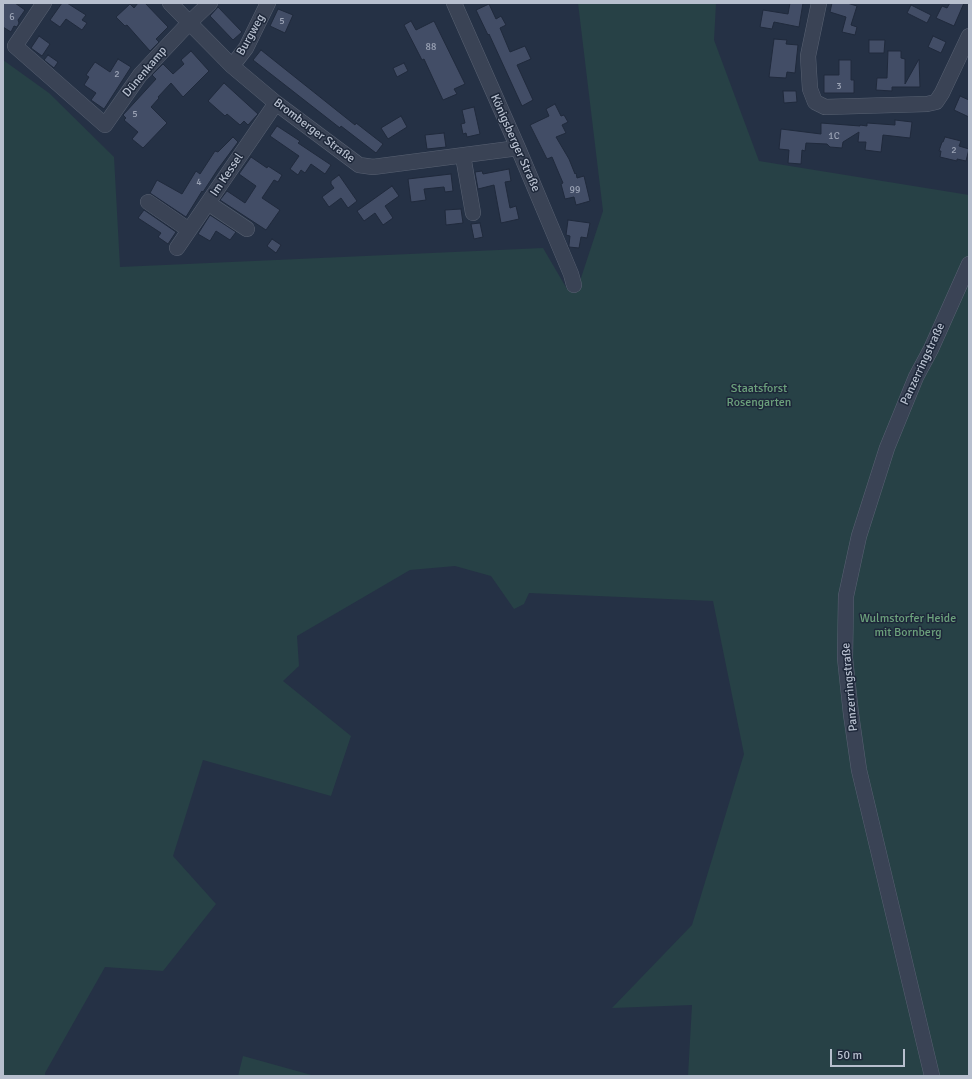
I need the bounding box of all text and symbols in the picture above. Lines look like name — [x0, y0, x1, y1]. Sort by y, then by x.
house number: 6 — [9, 11, 15, 23]
street label: Burgweg — [234, 12, 268, 58]
house number: 5 — [279, 15, 285, 27]
house number: 88 — [426, 41, 436, 53]
street label: Dünenkamp — [120, 44, 170, 100]
house number: 2 — [114, 68, 120, 80]
house number: 3 — [836, 80, 842, 92]
street label: Königsberger Straße — [487, 92, 543, 194]
street label: Bromberger Straße — [271, 96, 357, 166]
house number: 5 — [132, 108, 138, 120]
house number: 1C — [828, 130, 840, 142]
house number: 2 — [951, 144, 957, 156]
street label: Im Kessel — [207, 151, 247, 199]
house number: 4 — [196, 176, 202, 188]
house number: 99 — [570, 184, 580, 196]
street label: Panzerringstraße — [898, 321, 948, 407]
park label: Staatsforst Rosengarten — [727, 382, 791, 410]
park label: Wulmstorfer Heide mit Bornberg — [860, 612, 956, 640]
street label: Panzerringstraße — [839, 642, 861, 732]
scale bar — [832, 1041, 907, 1067]
text: 50 m — [837, 1048, 862, 1063]

